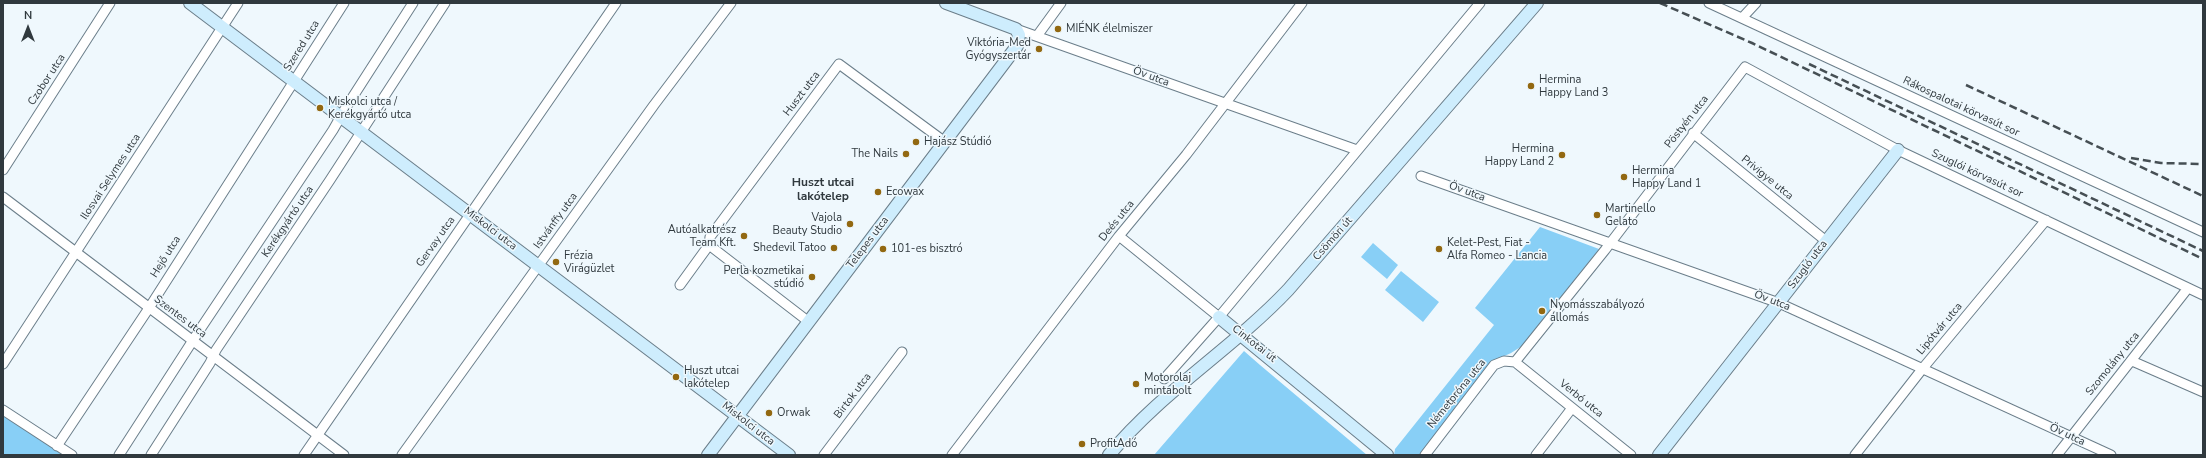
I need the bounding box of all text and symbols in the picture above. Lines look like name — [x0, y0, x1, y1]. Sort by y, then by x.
north arrow — [8, 8, 48, 48]
text: N — [24, 8, 32, 23]
street label: Szered utca — [281, 18, 323, 74]
place label: MIÉNK élelmiszer — [1066, 22, 1153, 36]
marker: MIÉNK élelmiszer — [1053, 24, 1063, 34]
place label: Viktória-Med Gyógyszertár — [965, 36, 1031, 62]
marker: Viktória-Med Gyógyszertár — [1034, 44, 1044, 54]
street label: Czobor utca — [26, 52, 68, 108]
street label: Öv utca — [1131, 64, 1171, 90]
street label: Huszt utca — [781, 69, 823, 119]
place label: Hermina Happy Land 3 — [1539, 73, 1608, 99]
street label: Rákospalotai körvasút sor — [1901, 74, 2021, 140]
marker: Hermina Happy Land 3 — [1526, 81, 1536, 91]
street label: Pöstyén utca — [1662, 93, 1712, 151]
place label: Miskolci utca / Kerékgyártó utca — [328, 95, 411, 121]
marker: Miskolci utca / Kerékgyártó utca — [315, 103, 325, 113]
street label: Ilosvai Selymes utca — [78, 132, 144, 222]
place label: Hajász Stúdió — [924, 135, 992, 149]
marker: Hajász Stúdió — [911, 137, 921, 147]
place label: Hermina Happy Land 2 — [1485, 142, 1554, 168]
place label: The Nails — [851, 147, 898, 161]
street label: Szuglói körvasút sor — [1929, 147, 2025, 201]
marker: The Nails — [901, 149, 911, 159]
marker: Hermina Happy Land 2 — [1557, 150, 1567, 160]
street label: Privigye utca — [1738, 153, 1796, 203]
place label: Hermina Happy Land 1 — [1632, 164, 1701, 190]
marker: Hermina Happy Land 1 — [1619, 172, 1629, 182]
district label: Huszt utcai lakótelep — [792, 176, 854, 204]
street label: Öv utca — [1447, 179, 1487, 205]
street label: Kerékgyártó utca — [259, 184, 317, 260]
place label: Ecowax — [886, 185, 924, 199]
marker: Ecowax — [873, 187, 883, 197]
street label: Istvánffy utca — [531, 190, 581, 252]
street label: Deés utca — [1097, 198, 1137, 244]
place label: Martinello Gelato — [1605, 202, 1656, 228]
street label: Miskolci utca — [461, 205, 519, 253]
marker: Martinello Gelato — [1592, 210, 1602, 220]
place label: Vajola Beauty Studio — [772, 211, 842, 237]
street label: Gervay utca — [414, 214, 458, 270]
street label: Telepes utca — [844, 214, 892, 272]
street label: Csömöri út — [1310, 214, 1356, 264]
marker: Vajola Beauty Studio — [845, 219, 855, 229]
place label: Autóalkatrész Team Kft. — [668, 223, 736, 249]
marker: Autóalkatrész Team Kft. — [739, 231, 749, 241]
street label: Hejő utca — [148, 234, 184, 280]
place label: Kelet-Pest, Fiat - Alfa Romeo - Lancia — [1447, 236, 1547, 262]
street label: Szugló utca — [1785, 238, 1831, 292]
place label: Shedevil Tatoo — [753, 241, 826, 255]
place label: 101-es bisztró — [891, 242, 963, 256]
marker: Shedevil Tatoo — [829, 243, 839, 253]
marker: 101-es bisztró — [878, 244, 888, 254]
marker: Kelet-Pest, Fiat - Alfa Romeo - Lancia — [1434, 244, 1444, 254]
place label: Frézia Virágüzlet — [564, 249, 614, 275]
marker: Frézia Virágüzlet — [551, 257, 561, 267]
place label: Perla kozmetikai stúdió — [724, 264, 804, 290]
marker: Perla kozmetikai stúdió — [807, 272, 817, 282]
street label: Öv utca — [1752, 288, 1792, 314]
street label: Szentes utca — [151, 293, 209, 341]
place label: Nyomásszabályozó állomás — [1550, 298, 1645, 324]
street label: Lipótvár utca — [1914, 300, 1966, 358]
marker: Nyomásszabályozó állomás — [1537, 306, 1547, 316]
street label: Cinkotai út — [1229, 323, 1279, 365]
street label: Szomolány utca — [2083, 330, 2143, 398]
street label: Németpróna utca — [1425, 357, 1489, 431]
place label: Huszt utcai lakótelep — [684, 364, 739, 390]
street label: Birtok utca — [832, 371, 874, 421]
place label: Motorolaj mintabolt — [1144, 371, 1191, 397]
marker: Huszt utcai lakótelep — [671, 372, 681, 382]
street label: Verbó utca — [1556, 377, 1606, 421]
marker: Motorolaj mintabolt — [1131, 379, 1141, 389]
street label: Miskolci utca — [719, 399, 777, 449]
place label: Orwak — [777, 406, 810, 420]
marker: Orwak — [764, 408, 774, 418]
street label: Öv utca — [2047, 421, 2087, 449]
place label: ProfitAdó — [1090, 437, 1137, 451]
marker: ProfitAdó — [1077, 439, 1087, 449]

